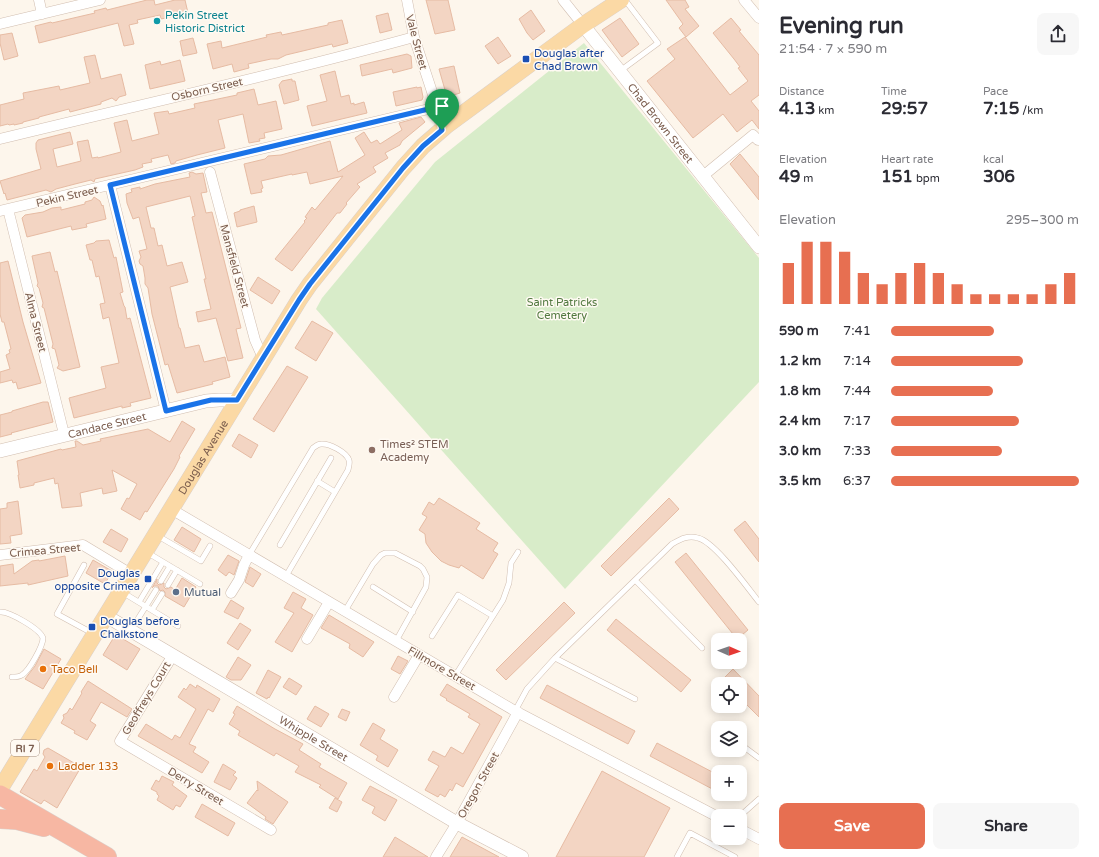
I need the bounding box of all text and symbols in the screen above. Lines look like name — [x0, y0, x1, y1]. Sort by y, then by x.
place label: Pekin Street Historic District — [165, 9, 245, 35]
street label: Vale Street — [403, 13, 430, 71]
text: Evening run — [779, 13, 904, 39]
button: share — [1037, 13, 1079, 55]
marker: Pekin Street Historic District — [152, 16, 162, 26]
text: 21:54 · 7 × 590 m — [779, 41, 887, 57]
place label: Douglas after Chad Brown — [534, 47, 605, 73]
marker: Douglas after Chad Brown — [521, 54, 531, 64]
street label: Osborn Street — [170, 75, 244, 104]
street label: Chad Brown Street — [625, 81, 696, 166]
text: Distance — [779, 85, 824, 98]
text: Time — [881, 85, 907, 98]
text: Pace — [983, 85, 1008, 98]
pin — [425, 89, 459, 130]
icon: arrive — [431, 95, 453, 117]
text: 4.13 — [779, 98, 815, 119]
text: 29:57 — [881, 98, 928, 119]
text: 7:15 — [983, 98, 1019, 119]
text: km — [815, 104, 834, 117]
text: /km — [1019, 104, 1043, 117]
text: Elevation — [779, 153, 827, 166]
text: Heart rate — [881, 153, 933, 166]
text: kcal — [983, 153, 1004, 166]
text: 49 — [779, 166, 800, 187]
text: 151 — [881, 166, 913, 187]
text: 306 — [983, 166, 1015, 187]
text: m — [800, 172, 813, 185]
text: bpm — [913, 172, 940, 185]
street label: Pekin Street — [35, 183, 99, 210]
text: Elevation — [779, 212, 836, 228]
text: 295–300 m — [1006, 212, 1079, 228]
street label: Mansfield Street — [217, 223, 252, 309]
street label: Alma Street — [22, 291, 49, 354]
park label: Saint Patricks Cemetery — [527, 296, 597, 322]
text: 590 m — [779, 323, 819, 339]
text: 7:41 — [843, 323, 871, 339]
text: 1.2 km — [779, 353, 821, 369]
text: 7:14 — [843, 353, 871, 369]
text: 1.8 km — [779, 383, 821, 399]
text: 7:44 — [843, 383, 871, 399]
street label: Candace Street — [67, 410, 147, 441]
text: 2.4 km — [779, 413, 821, 429]
text: 7:17 — [843, 413, 871, 429]
street label: Douglas Avenue — [176, 418, 231, 497]
place label: Times² STEM Academy — [380, 438, 449, 464]
text: 3.0 km — [779, 443, 821, 459]
text: 7:33 — [843, 443, 871, 459]
marker: Times² STEM Academy — [367, 445, 377, 455]
text: 3.5 km — [779, 473, 821, 489]
text: 6:37 — [843, 473, 871, 489]
street label: Crimea Street — [9, 541, 81, 560]
place label: Douglas opposite Crimea — [54, 567, 140, 593]
marker: Douglas opposite Crimea — [143, 574, 153, 584]
place label: Mutual — [184, 586, 221, 599]
marker: Mutual — [171, 587, 181, 597]
place label: Douglas before Chalkstone — [100, 615, 179, 641]
marker: Douglas before Chalkstone — [87, 622, 97, 632]
north arrow — [711, 633, 747, 669]
map controls — [711, 633, 747, 845]
street label: Fillmore Street — [406, 644, 478, 693]
street label: Geoffreys Court — [119, 659, 173, 737]
place label: Taco Bell — [51, 663, 98, 676]
marker: Taco Bell — [38, 664, 48, 674]
button: locate — [711, 677, 747, 713]
street label: Whipple Street — [277, 713, 350, 764]
button: layers — [711, 721, 747, 757]
road number: RI 7 — [11, 740, 39, 756]
street label: Oregon Street — [455, 750, 502, 821]
place label: Ladder 133 — [58, 760, 119, 773]
marker: Ladder 133 — [45, 761, 55, 771]
street label: Derry Street — [165, 765, 226, 808]
button: + — [711, 765, 747, 801]
button: Save — [779, 803, 925, 849]
button: Share — [933, 803, 1079, 849]
button: − — [711, 809, 747, 845]

